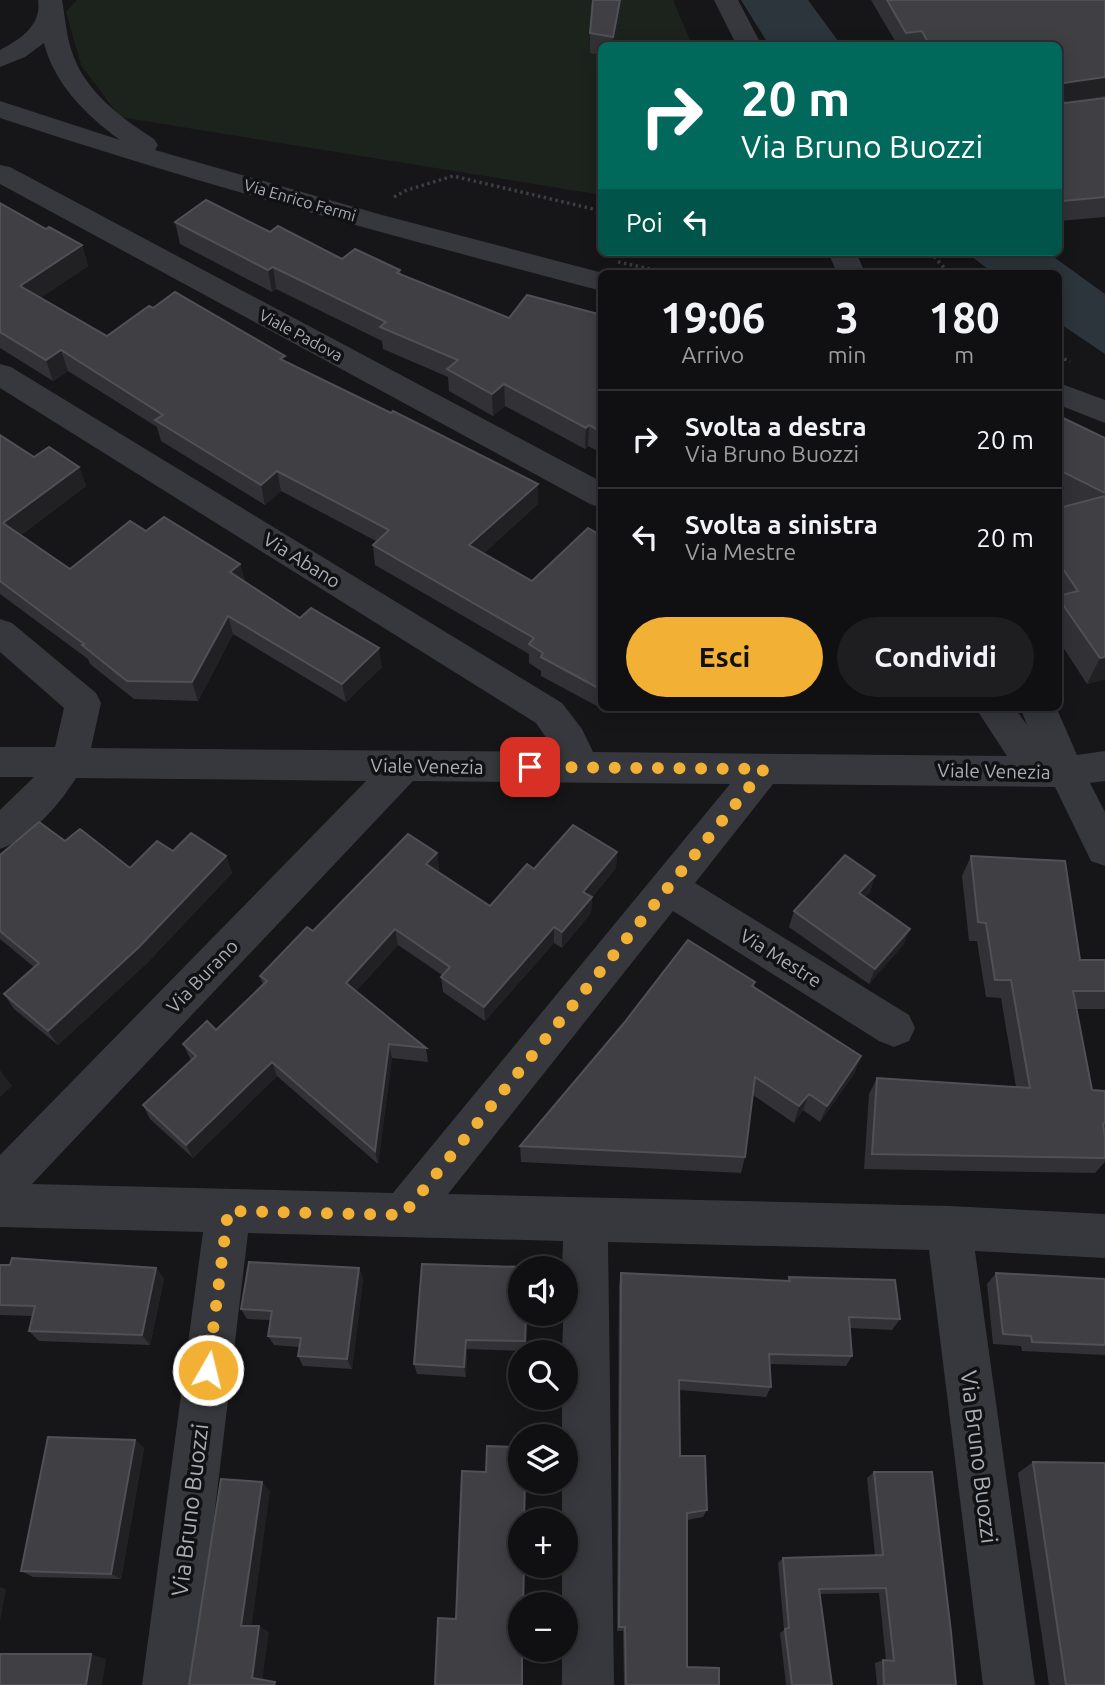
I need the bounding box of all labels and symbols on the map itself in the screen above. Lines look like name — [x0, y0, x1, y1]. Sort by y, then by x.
street label: Via Enrico Fermi — [242, 175, 358, 225]
street label: Viale Padova — [256, 305, 346, 365]
street label: Via Abano — [259, 528, 345, 592]
pin — [500, 737, 560, 797]
street label: Viale Venezia — [370, 754, 484, 778]
street label: Viale Venezia — [937, 759, 1051, 783]
street label: Via Mestre — [736, 924, 826, 992]
street label: Via Burano — [162, 935, 242, 1017]
position arrow — [171, 1333, 245, 1407]
street label: Via Bruno Buozzi — [956, 1369, 1003, 1545]
street label: Via Bruno Buozzi — [166, 1422, 213, 1598]

